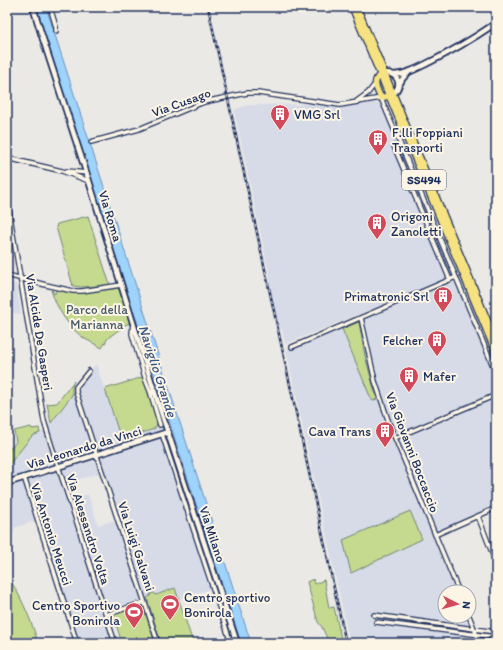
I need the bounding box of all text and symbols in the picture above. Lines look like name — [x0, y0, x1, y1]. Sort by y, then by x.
street label: Via Cusago — [150, 85, 213, 120]
building icon: VMG Srl — [269, 103, 291, 131]
place label: VMG Srl — [294, 107, 341, 122]
place label: F.lli Foppiani Trasporti — [392, 125, 463, 155]
building icon: F.lli Foppiani Trasporti — [367, 128, 389, 156]
road number: SS494 — [402, 170, 446, 190]
street label: Via Roma — [96, 189, 125, 244]
place label: Origoni Zanoletti — [391, 209, 442, 239]
building icon: Origoni Zanoletti — [366, 212, 388, 240]
street label: Via Alcide De Gasperi — [23, 273, 56, 392]
building icon: Primatronic Srl — [432, 285, 454, 313]
place label: Primatronic Srl — [344, 289, 429, 304]
park label: Parco della Marianna — [66, 302, 128, 332]
water label: Naviglio Grande — [135, 323, 181, 420]
building icon: Felcher — [426, 329, 448, 357]
place label: Felcher — [383, 333, 424, 348]
building icon: Mafer — [398, 365, 420, 393]
place label: Mafer — [423, 369, 456, 384]
street label: Via Giovanni Boccaccio — [383, 390, 443, 515]
building icon: Cava Trans — [374, 420, 396, 448]
street label: Via Leonardo da Vinci — [25, 423, 143, 472]
place label: Cava Trans — [308, 424, 371, 439]
street label: Via Alessandro Volta — [64, 472, 114, 587]
street label: Via Antonio Meucci — [28, 481, 75, 587]
street label: Via Luigi Galvani — [115, 500, 158, 593]
street label: Via Milano — [196, 504, 229, 564]
north arrow — [437, 584, 477, 624]
place label: Centro sportivo Bonirola — [184, 590, 271, 620]
sports icon: Centro sportivo Bonirola — [159, 593, 181, 621]
place label: Centro Sportivo Bonirola — [32, 598, 120, 628]
sports icon: Centro Sportivo Bonirola — [123, 601, 145, 629]
text: N — [460, 601, 473, 609]

